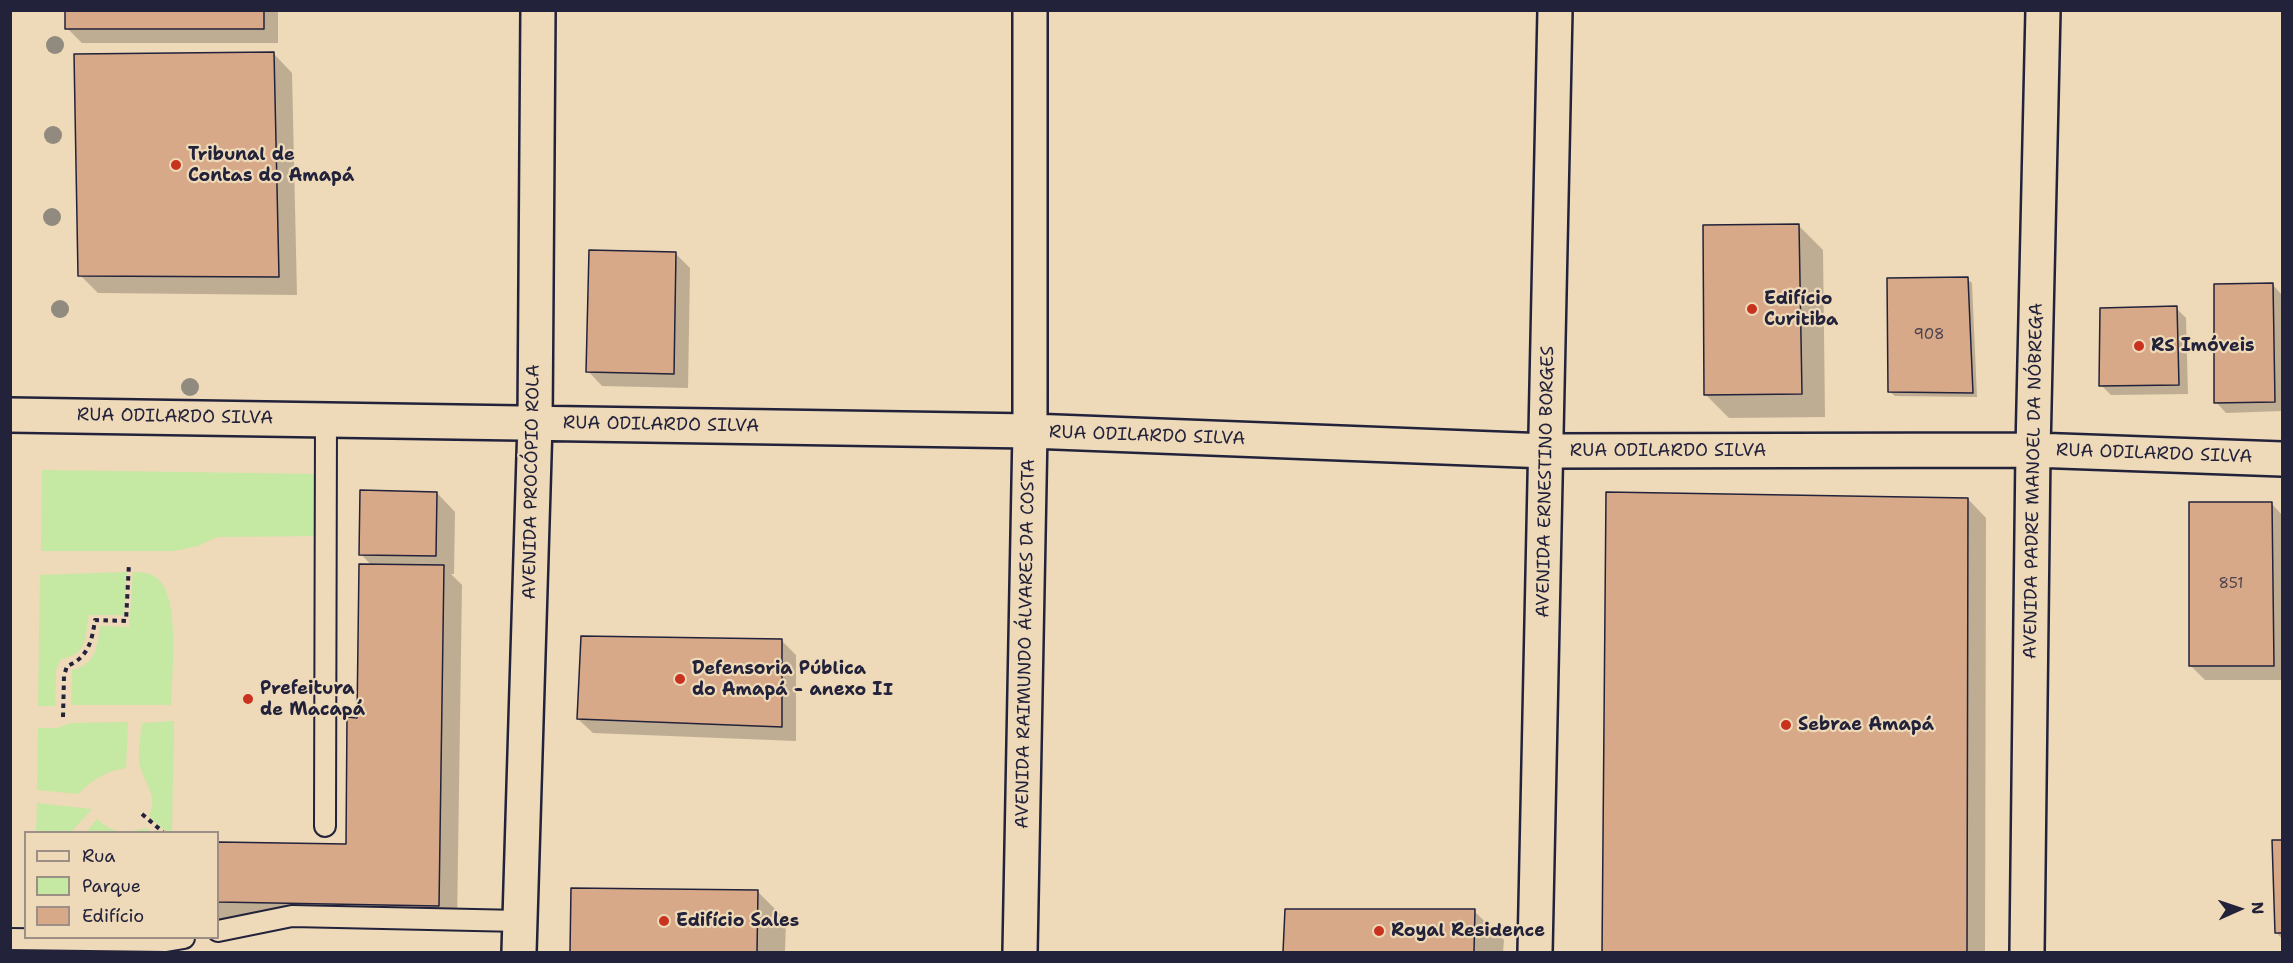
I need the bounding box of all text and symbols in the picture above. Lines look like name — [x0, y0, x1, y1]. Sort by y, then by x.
place label: Tribunal de Contas do Amapá — [188, 144, 354, 186]
marker: Tribunal de Contas do Amapá — [169, 158, 183, 172]
place label: Edifício Curitiba — [1764, 288, 1838, 330]
marker: Edifício Curitiba — [1745, 302, 1759, 316]
street label: AVENIDA PADRE MANOEL DA NÓBREGA — [2020, 303, 2048, 659]
house number: 908 — [1913, 326, 1945, 344]
place label: RS Imóveis — [2151, 335, 2255, 357]
marker: RS Imóveis — [2132, 339, 2146, 353]
street label: AVENIDA ERNESTINO BORGES — [1533, 346, 1559, 618]
street label: AVENIDA PROCÓPIO ROLA — [519, 364, 545, 600]
street label: RUA ODILARDO SILVA — [77, 404, 273, 430]
street label: RUA ODILARDO SILVA — [563, 412, 759, 438]
street label: RUA ODILARDO SILVA — [1048, 422, 1246, 450]
street label: RUA ODILARDO SILVA — [1570, 440, 1766, 462]
street label: RUA ODILARDO SILVA — [2055, 440, 2253, 468]
street label: AVENIDA RAIMUNDO ÁLVARES DA COSTA — [1012, 459, 1040, 829]
house number: 851 — [2219, 575, 2243, 593]
place label: Defensoria Pública do Amapá - anexo II — [692, 658, 893, 700]
marker: Defensoria Pública do Amapá - anexo II — [673, 672, 687, 686]
place label: Prefeitura de Macapá — [260, 678, 365, 720]
marker: Prefeitura de Macapá — [241, 692, 255, 706]
place label: Sebrae Amapá — [1798, 714, 1934, 736]
marker: Sebrae Amapá — [1779, 718, 1793, 732]
legend — [24, 831, 219, 939]
text: Rua — [82, 844, 115, 868]
text: Parque — [82, 874, 141, 898]
north arrow — [2209, 879, 2269, 939]
text: N — [2247, 901, 2268, 915]
text: Edifício — [82, 904, 144, 928]
place label: Edifício Sales — [676, 910, 799, 932]
marker: Edifício Sales — [657, 914, 671, 928]
place label: Royal Residence — [1391, 920, 1545, 942]
marker: Royal Residence — [1372, 924, 1386, 938]

